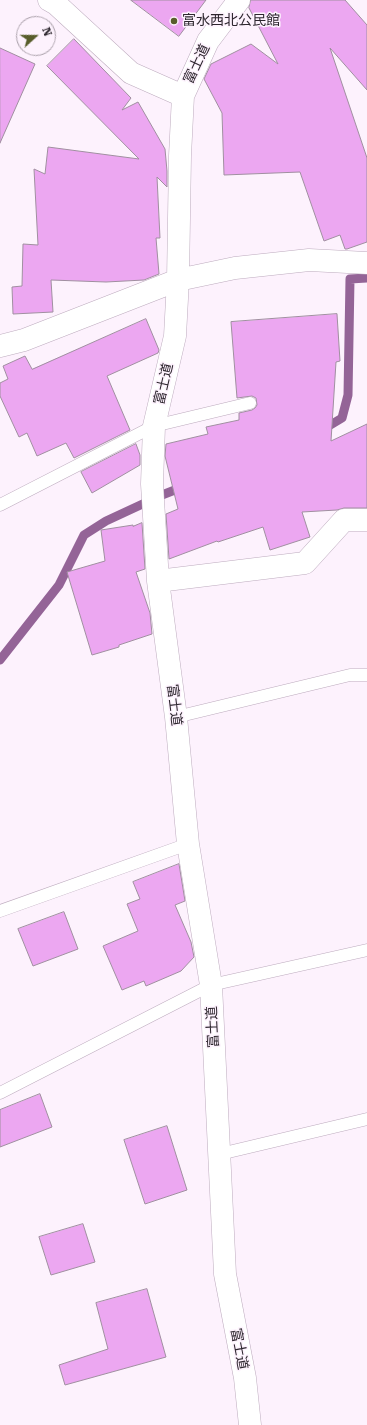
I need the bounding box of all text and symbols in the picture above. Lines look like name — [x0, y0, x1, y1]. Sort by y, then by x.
place label: 富水西北公民館 — [182, 13, 280, 29]
north arrow — [16, 16, 56, 56]
marker: 富水西北公民館 — [169, 16, 179, 26]
text: N — [39, 26, 54, 38]
street label: 富士道 — [181, 41, 213, 87]
street label: 富士道 — [151, 362, 177, 406]
street label: 富士道 — [163, 683, 185, 727]
street label: 富士道 — [204, 1006, 222, 1048]
street label: 富士道 — [227, 1327, 251, 1371]

